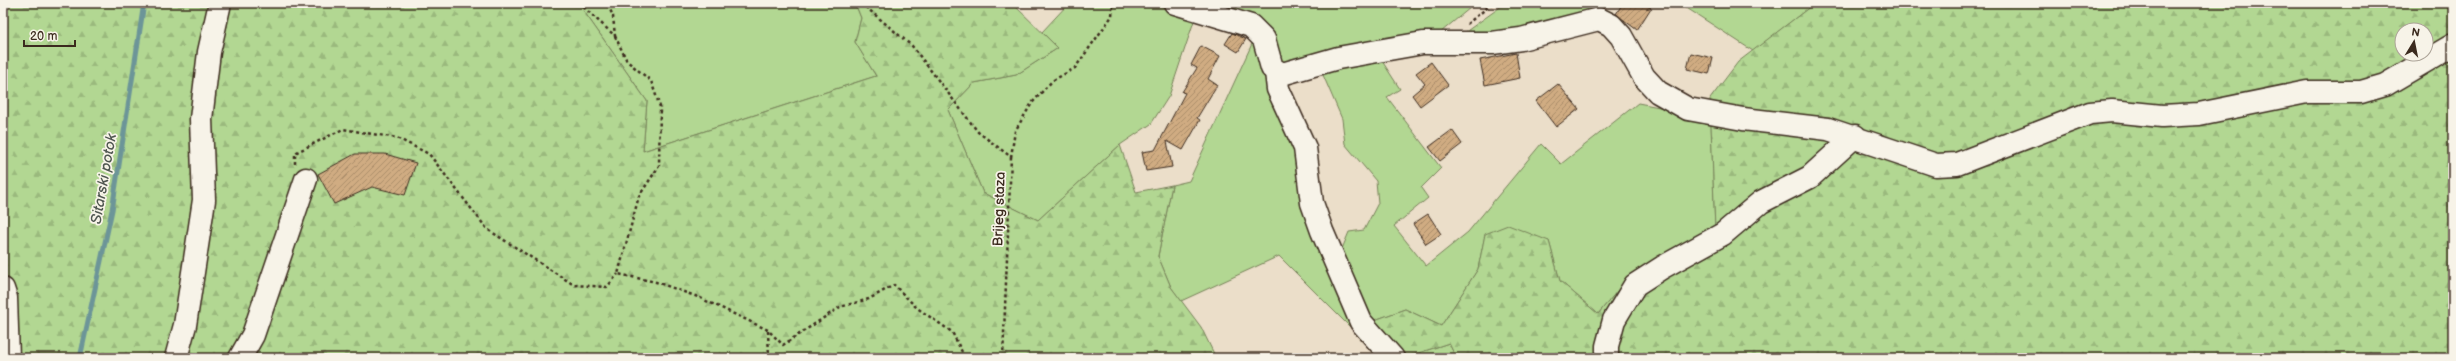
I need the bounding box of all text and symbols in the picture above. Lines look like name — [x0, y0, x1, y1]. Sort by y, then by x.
scale bar — [24, 22, 75, 48]
north arrow — [2394, 22, 2434, 62]
text: N — [2410, 26, 2421, 40]
text: 20 m — [30, 29, 57, 44]
water label: Sitarski potok — [87, 132, 121, 226]
street label: Brijeg staza — [989, 171, 1009, 247]

